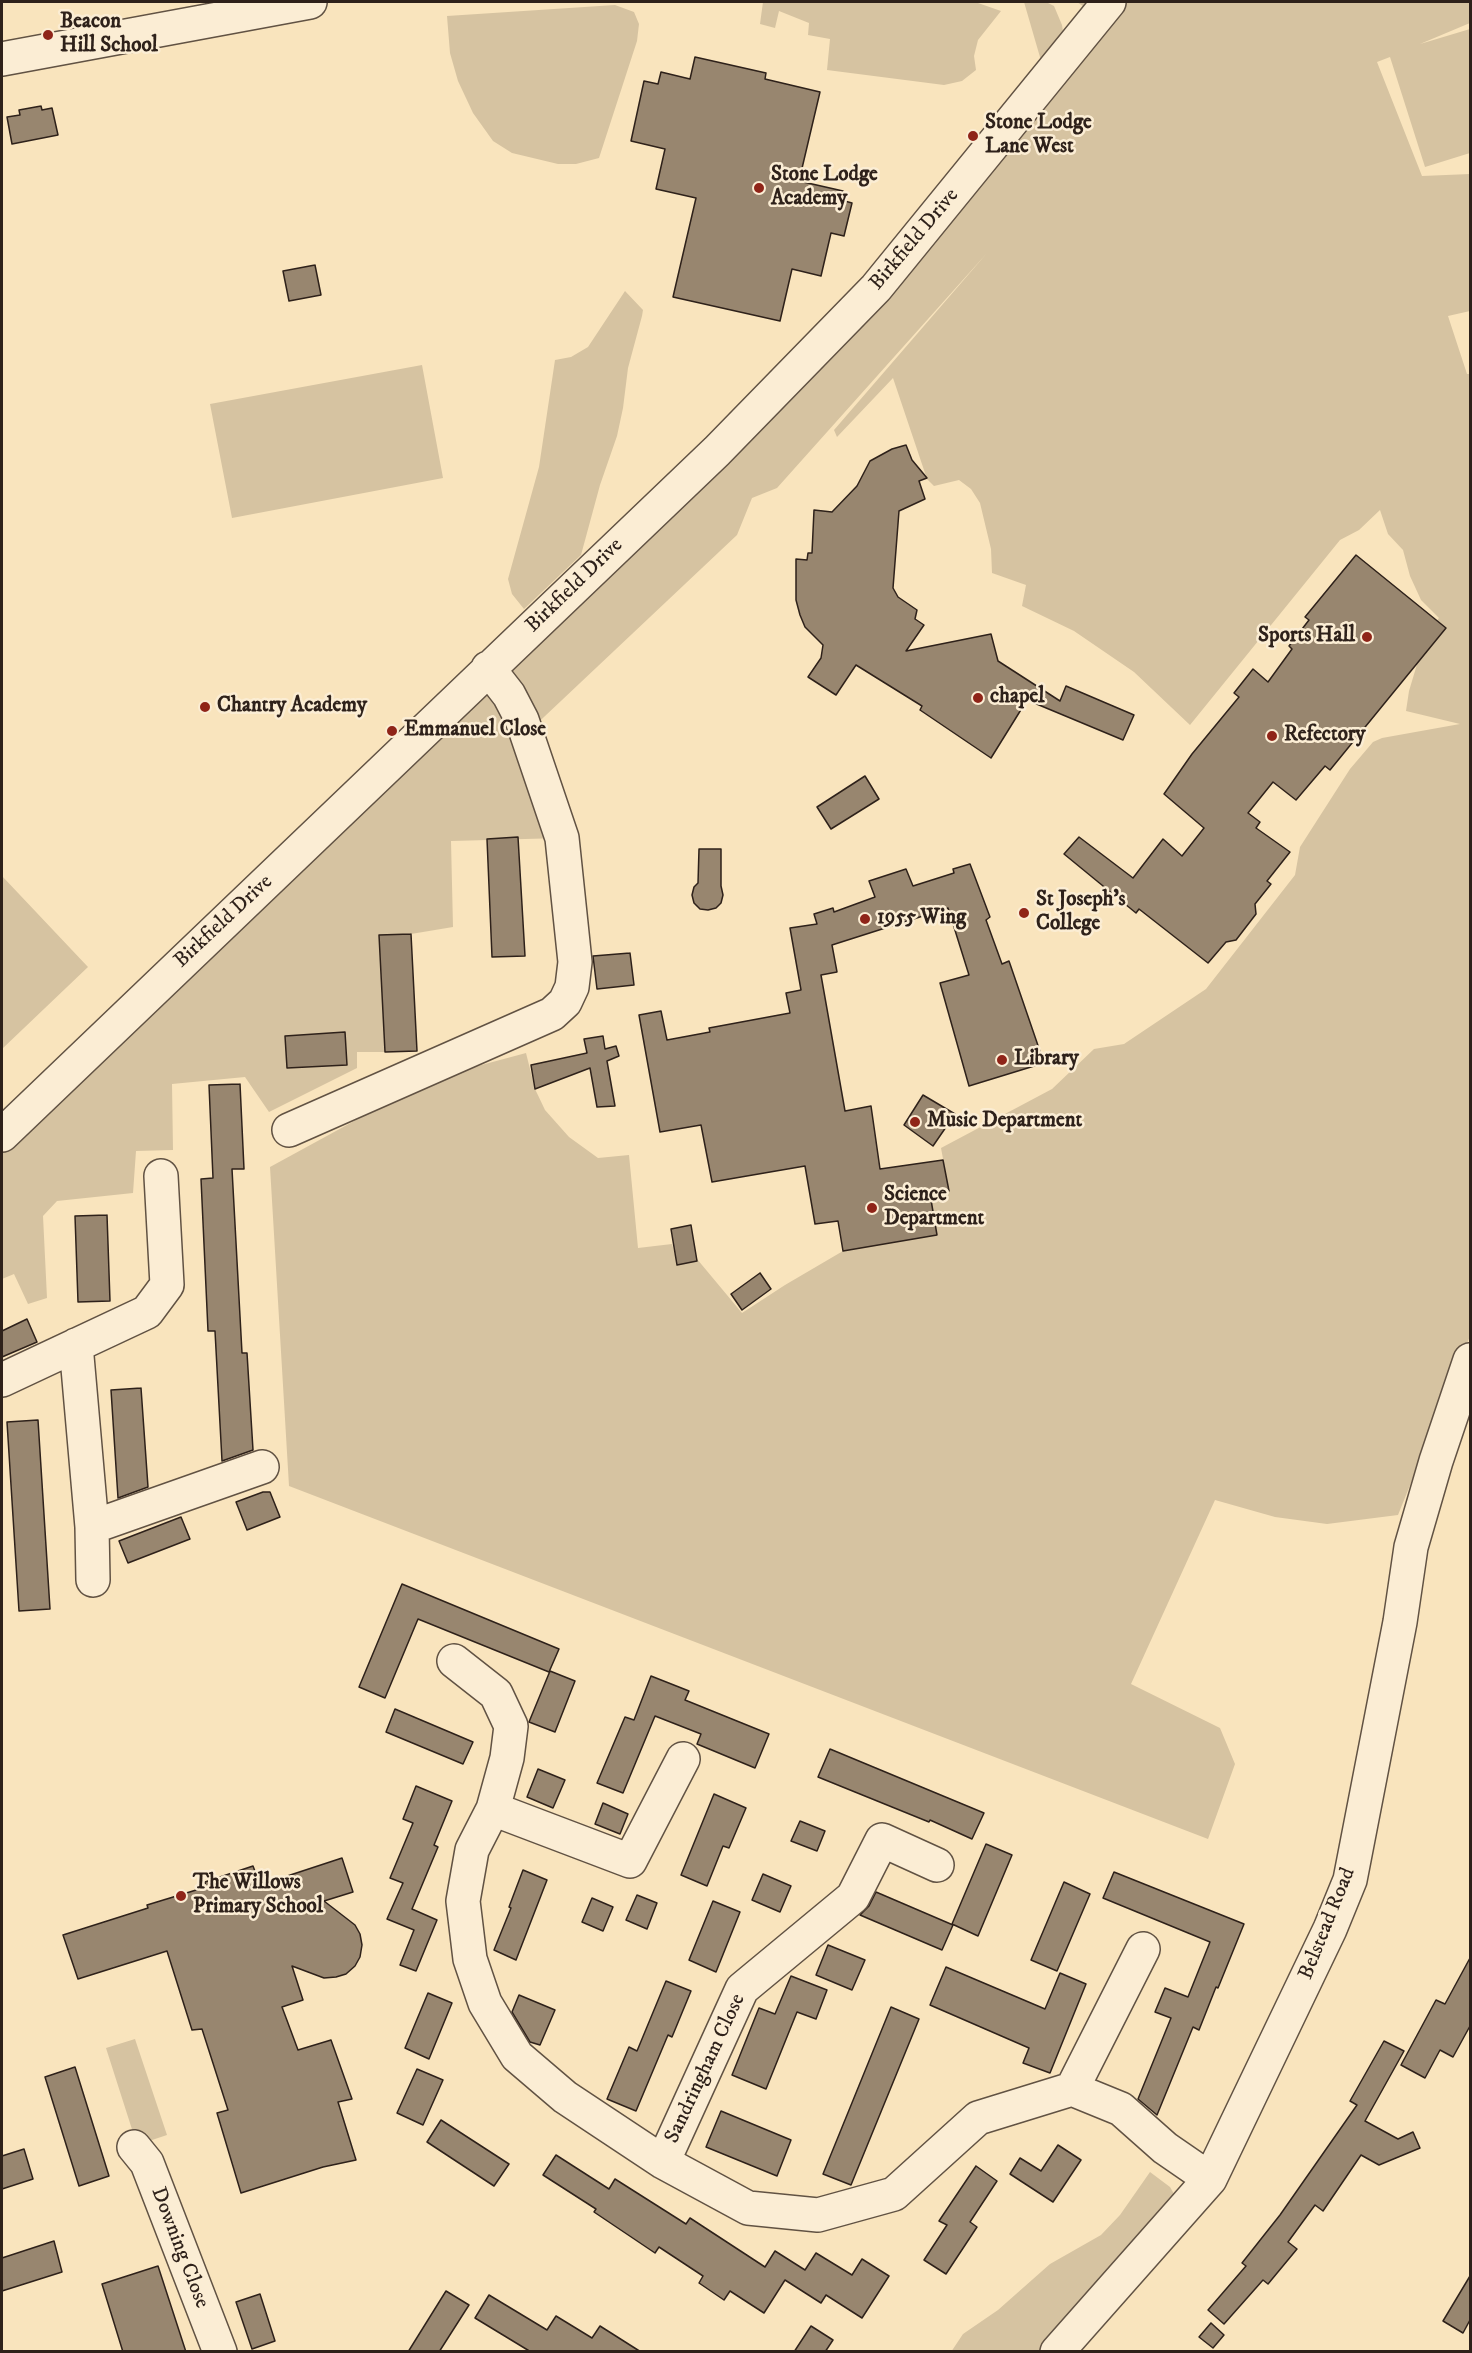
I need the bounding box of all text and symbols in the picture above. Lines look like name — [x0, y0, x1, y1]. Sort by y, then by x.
place label: Beacon Hill School — [60, 10, 158, 60]
marker: Beacon Hill School — [41, 28, 55, 42]
place label: Stone Lodge Lane West — [985, 111, 1092, 161]
marker: Stone Lodge Lane West — [966, 129, 980, 143]
place label: Stone Lodge Academy — [771, 163, 878, 213]
marker: Stone Lodge Academy — [752, 181, 766, 195]
street label: Birkfield Drive — [865, 184, 965, 296]
street label: Birkfield Drive — [521, 533, 629, 639]
place label: Sports Hall — [1258, 624, 1355, 650]
marker: Sports Hall — [1360, 630, 1374, 644]
place label: chapel — [990, 685, 1045, 711]
marker: chapel — [971, 691, 985, 705]
place label: Chantry Academy — [217, 694, 367, 720]
marker: Chantry Academy — [198, 700, 212, 714]
place label: Emmanuel Close — [404, 718, 546, 744]
place label: Refectory — [1284, 723, 1366, 749]
marker: Emmanuel Close — [385, 724, 399, 738]
marker: Refectory — [1265, 729, 1279, 743]
street label: Birkfield Drive — [170, 870, 278, 974]
place label: St Joseph's College — [1036, 888, 1126, 938]
place label: 1955 Wing — [877, 906, 966, 932]
marker: St Joseph's College — [1017, 906, 1031, 920]
marker: 1955 Wing — [858, 912, 872, 926]
place label: Library — [1014, 1047, 1079, 1073]
marker: Library — [995, 1053, 1009, 1067]
place label: Music Department — [927, 1109, 1082, 1135]
marker: Music Department — [908, 1115, 922, 1129]
place label: Science Department — [884, 1183, 984, 1233]
marker: Science Department — [865, 1201, 879, 1215]
street label: Belstead Road — [1294, 1865, 1362, 1983]
place label: The Willows Primary School — [193, 1871, 323, 1921]
marker: The Willows Primary School — [174, 1889, 188, 1903]
street label: Sandringham Close — [660, 1990, 752, 2148]
street label: Downing Close — [144, 2184, 214, 2312]

